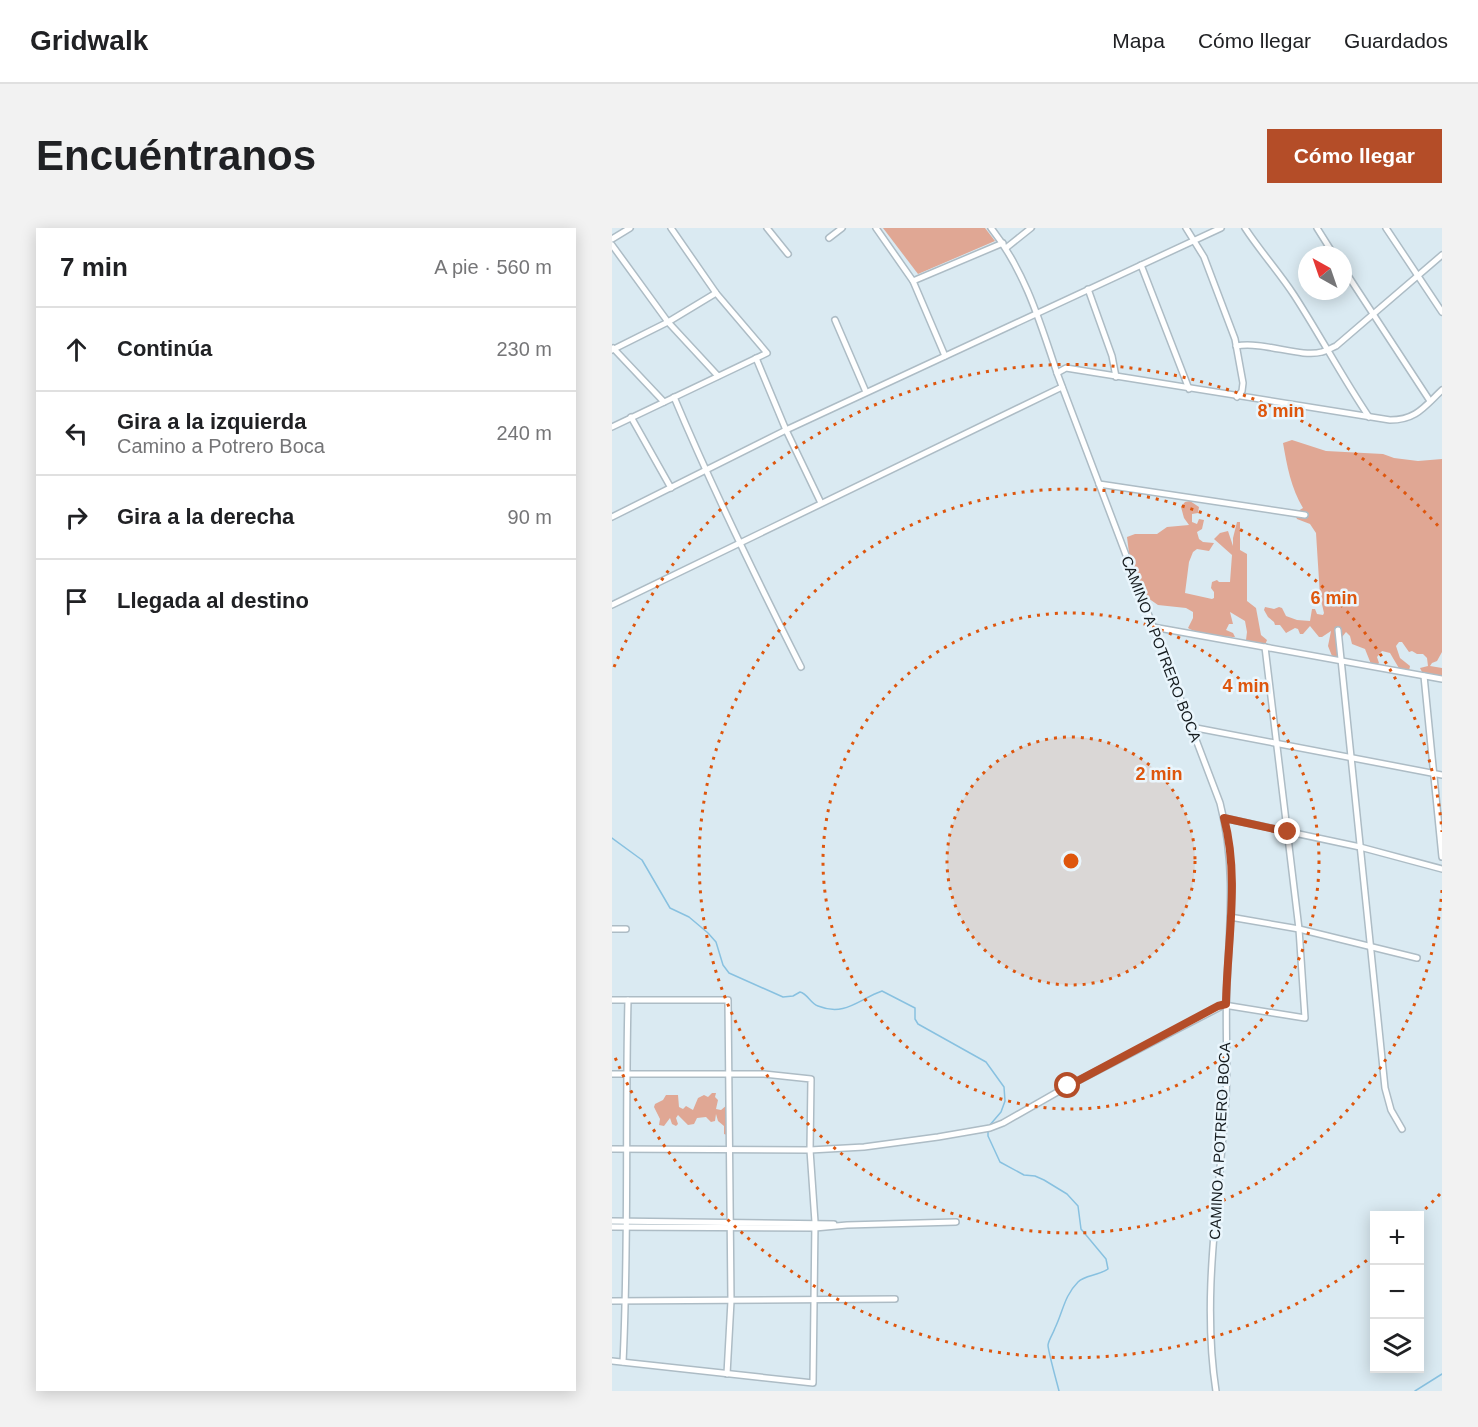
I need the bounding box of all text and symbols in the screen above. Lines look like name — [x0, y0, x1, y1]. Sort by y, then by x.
text: Gridwalk — [30, 25, 148, 56]
text: Mapa — [1112, 29, 1165, 52]
text: Cómo llegar — [1198, 29, 1311, 52]
text: Guardados — [1344, 29, 1448, 52]
button: Cómo llegar — [1267, 129, 1442, 183]
text: Encuéntranos — [36, 132, 316, 179]
north arrow — [1298, 246, 1352, 300]
text: 7 min — [60, 252, 128, 282]
text: A pie · 560 m — [434, 256, 552, 278]
icon: ahead — [60, 333, 93, 366]
text: Continúa — [117, 336, 212, 361]
text: 230 m — [496, 338, 552, 360]
text: 8 min — [1257, 401, 1305, 421]
text: Gira a la izquierda — [117, 409, 307, 434]
icon: left — [60, 417, 93, 450]
text: 240 m — [496, 422, 552, 444]
text: Camino a Potrero Boca — [117, 435, 325, 457]
icon: right — [60, 501, 93, 534]
text: Gira a la derecha — [117, 504, 294, 529]
text: 90 m — [508, 506, 552, 528]
street label: CAMINO A POTRERO BOCA — [1118, 554, 1205, 744]
icon: arrive — [60, 585, 93, 618]
text: Llegada al destino — [117, 588, 309, 613]
text: 6 min — [1310, 588, 1358, 608]
text: 4 min — [1222, 676, 1270, 696]
text: 2 min — [1135, 764, 1183, 784]
route end — [1274, 818, 1300, 844]
centre of rings — [1061, 851, 1081, 871]
street label: CAMINO A POTRERO BOCA — [1206, 1042, 1233, 1240]
route start — [1054, 1072, 1080, 1098]
map controls — [1370, 1211, 1424, 1373]
button: + — [1370, 1211, 1424, 1265]
button: − — [1370, 1265, 1424, 1319]
button: layers — [1370, 1319, 1424, 1373]

